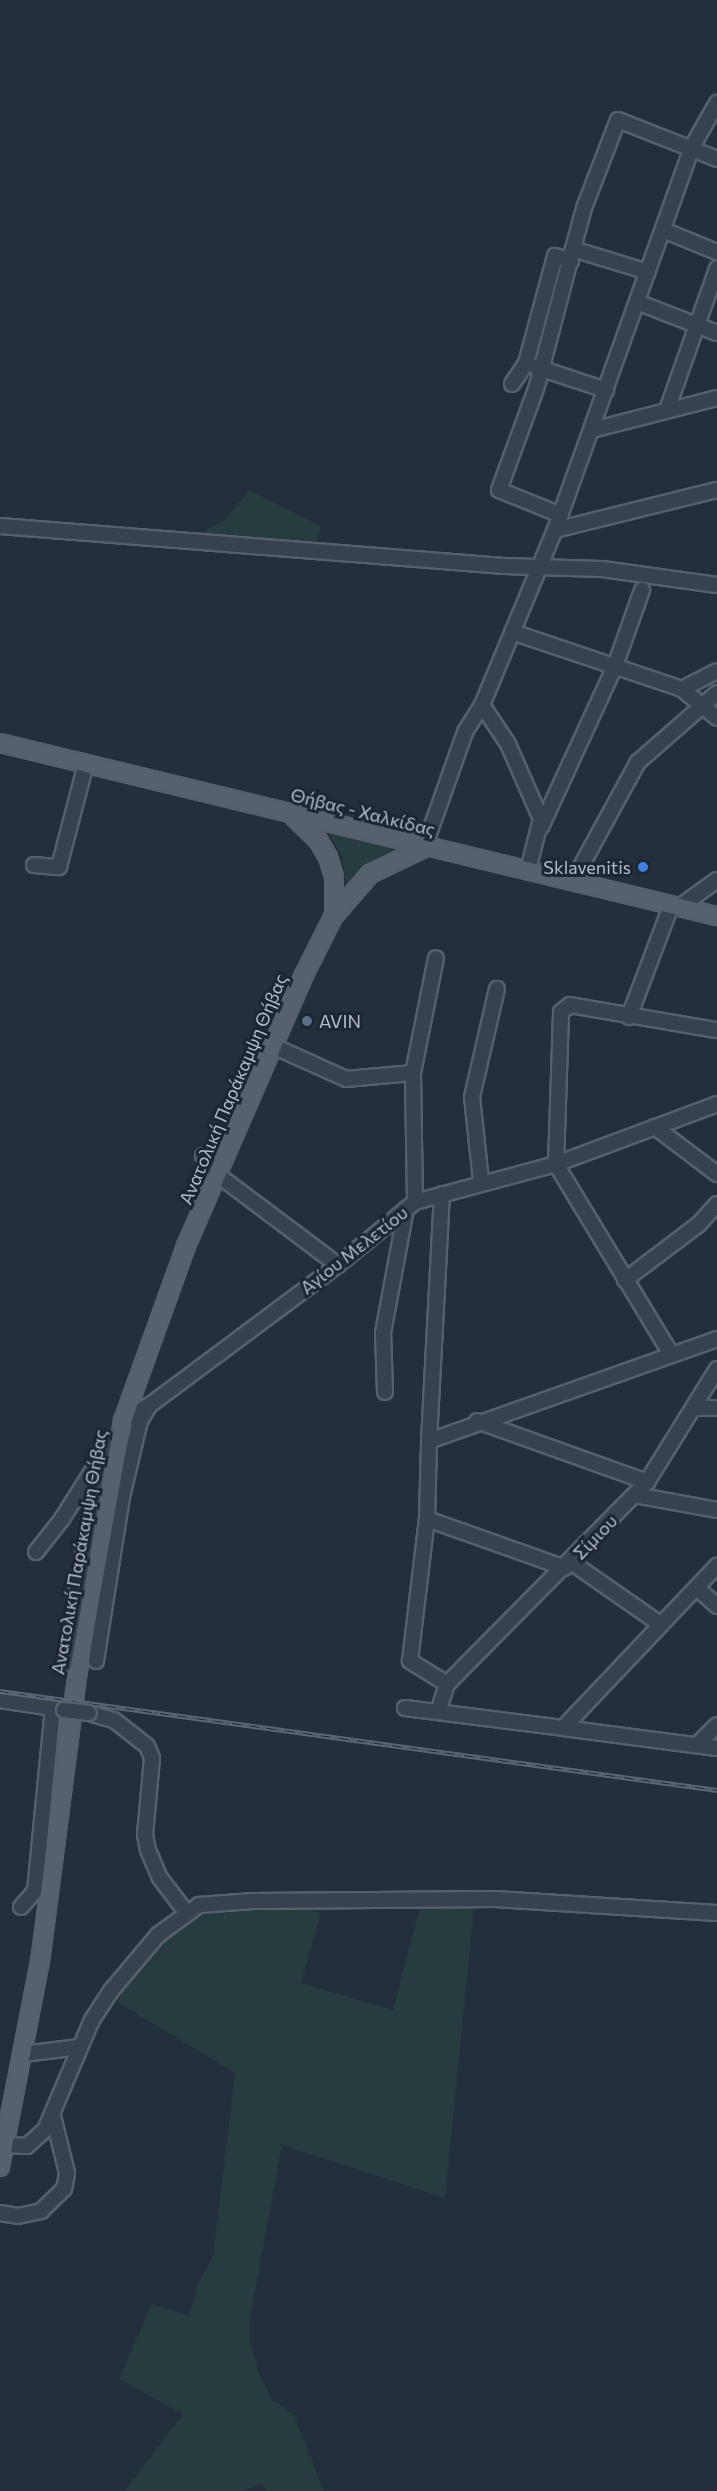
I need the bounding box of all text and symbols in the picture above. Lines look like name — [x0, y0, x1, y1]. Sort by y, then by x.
street label: Θήβας - Χαλκίδας — [288, 784, 438, 840]
place label: Sklavenitis — [543, 856, 631, 878]
marker: Sklavenitis — [636, 860, 650, 874]
street label: Ανατολική Παράκαμψη Θήβας — [175, 970, 291, 1208]
place label: AVIN — [319, 1010, 361, 1032]
marker: AVIN — [300, 1014, 314, 1028]
street label: Αγίου Μελετίου — [296, 1201, 412, 1299]
street label: Ανατολική Παράκαμψη Θήβας — [47, 1428, 111, 1676]
street label: Σίμιου — [569, 1510, 621, 1564]

